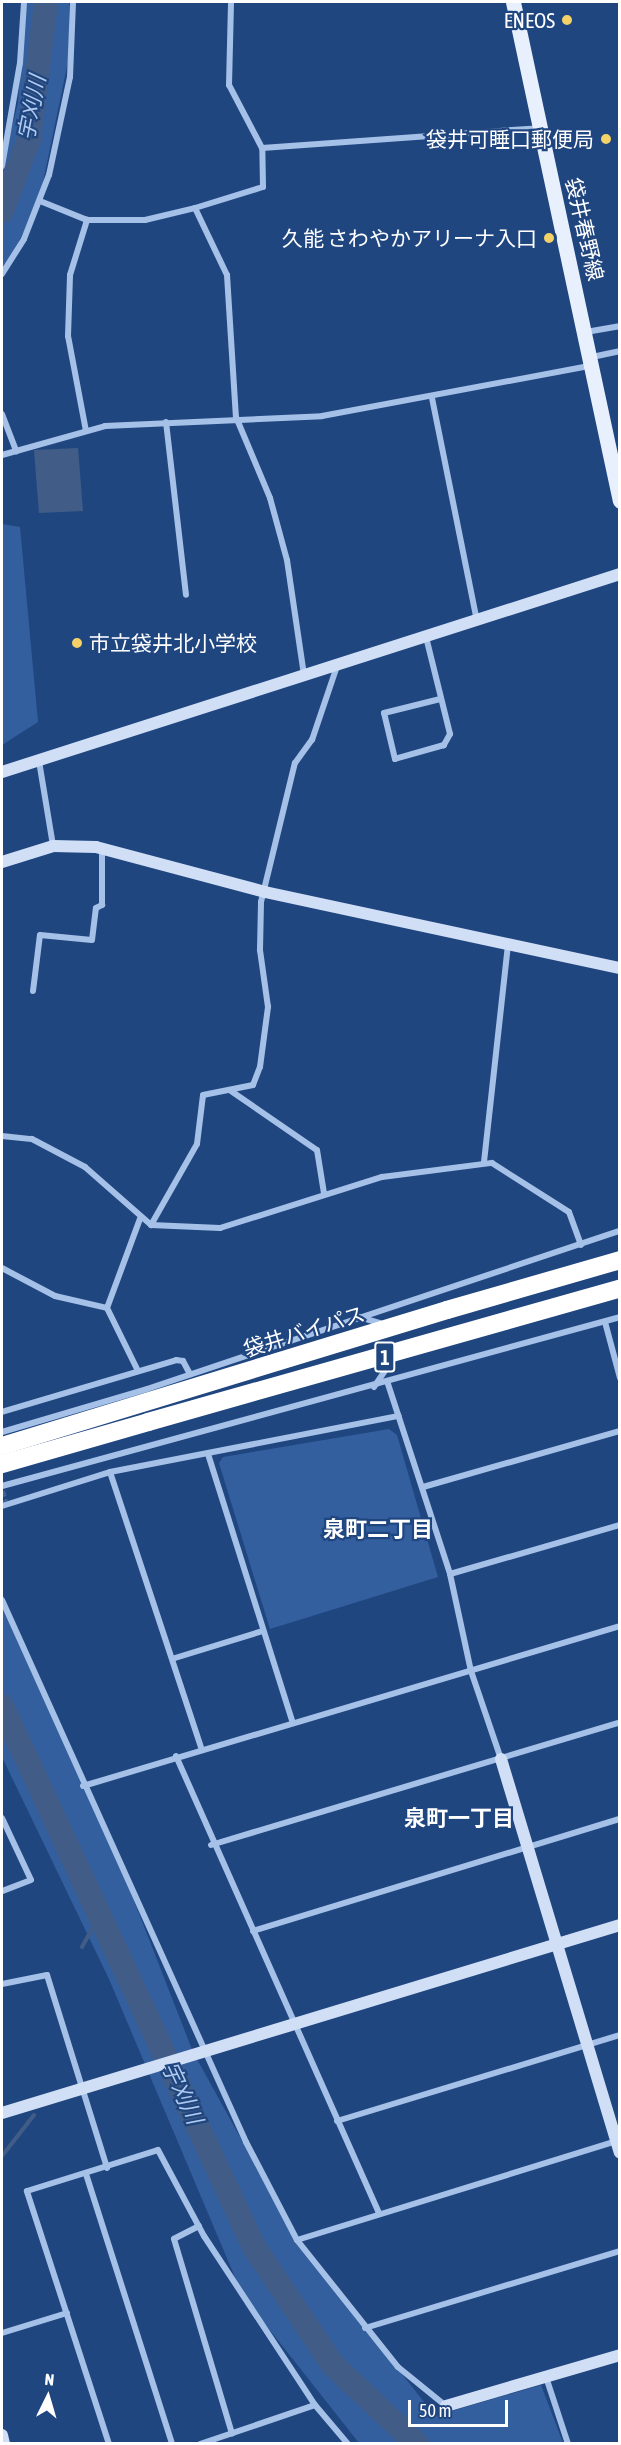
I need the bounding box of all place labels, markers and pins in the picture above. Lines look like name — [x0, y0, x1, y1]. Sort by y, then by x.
place label: ENEOS — [504, 7, 555, 33]
marker: ENEOS — [560, 13, 574, 27]
place label: 袋井可睡口郵便局 — [426, 126, 594, 152]
marker: 袋井可睡口郵便局 — [599, 132, 613, 146]
place label: 久能 さわやかアリーナ入口 — [282, 225, 537, 251]
marker: 久能 さわやかアリーナ入口 — [542, 231, 556, 245]
place label: 市立袋井北小学校 — [89, 630, 257, 656]
marker: 市立袋井北小学校 — [70, 636, 84, 650]

